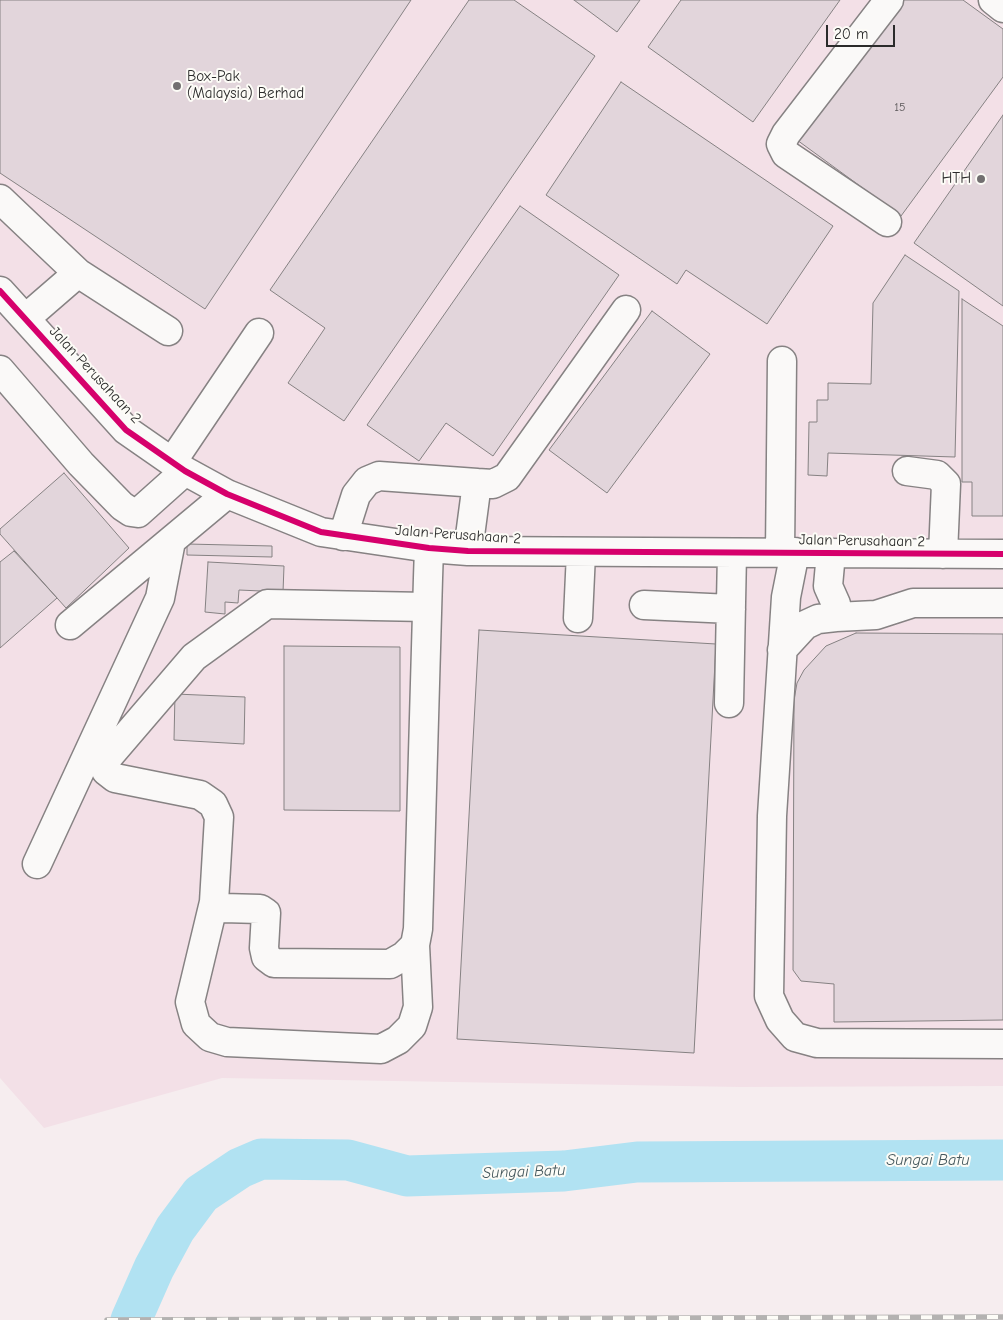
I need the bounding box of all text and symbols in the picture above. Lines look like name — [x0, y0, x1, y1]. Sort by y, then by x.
scale bar — [828, 15, 897, 47]
text: 20 m — [834, 25, 868, 43]
place label: Box-Pak (Malaysia) Berhad — [187, 68, 304, 103]
marker: Box-Pak (Malaysia) Berhad — [171, 80, 183, 92]
house number: 15 — [894, 101, 906, 115]
place label: HTH — [941, 170, 971, 188]
marker: HTH — [975, 173, 987, 185]
street label: Jalan Perusahaan 2 — [45, 323, 145, 427]
street label: Jalan Perusahaan 2 — [394, 522, 522, 548]
street label: Jalan Perusahaan 2 — [799, 531, 925, 551]
water label: Sungai Batu — [886, 1150, 970, 1170]
water label: Sungai Batu — [482, 1161, 566, 1183]

